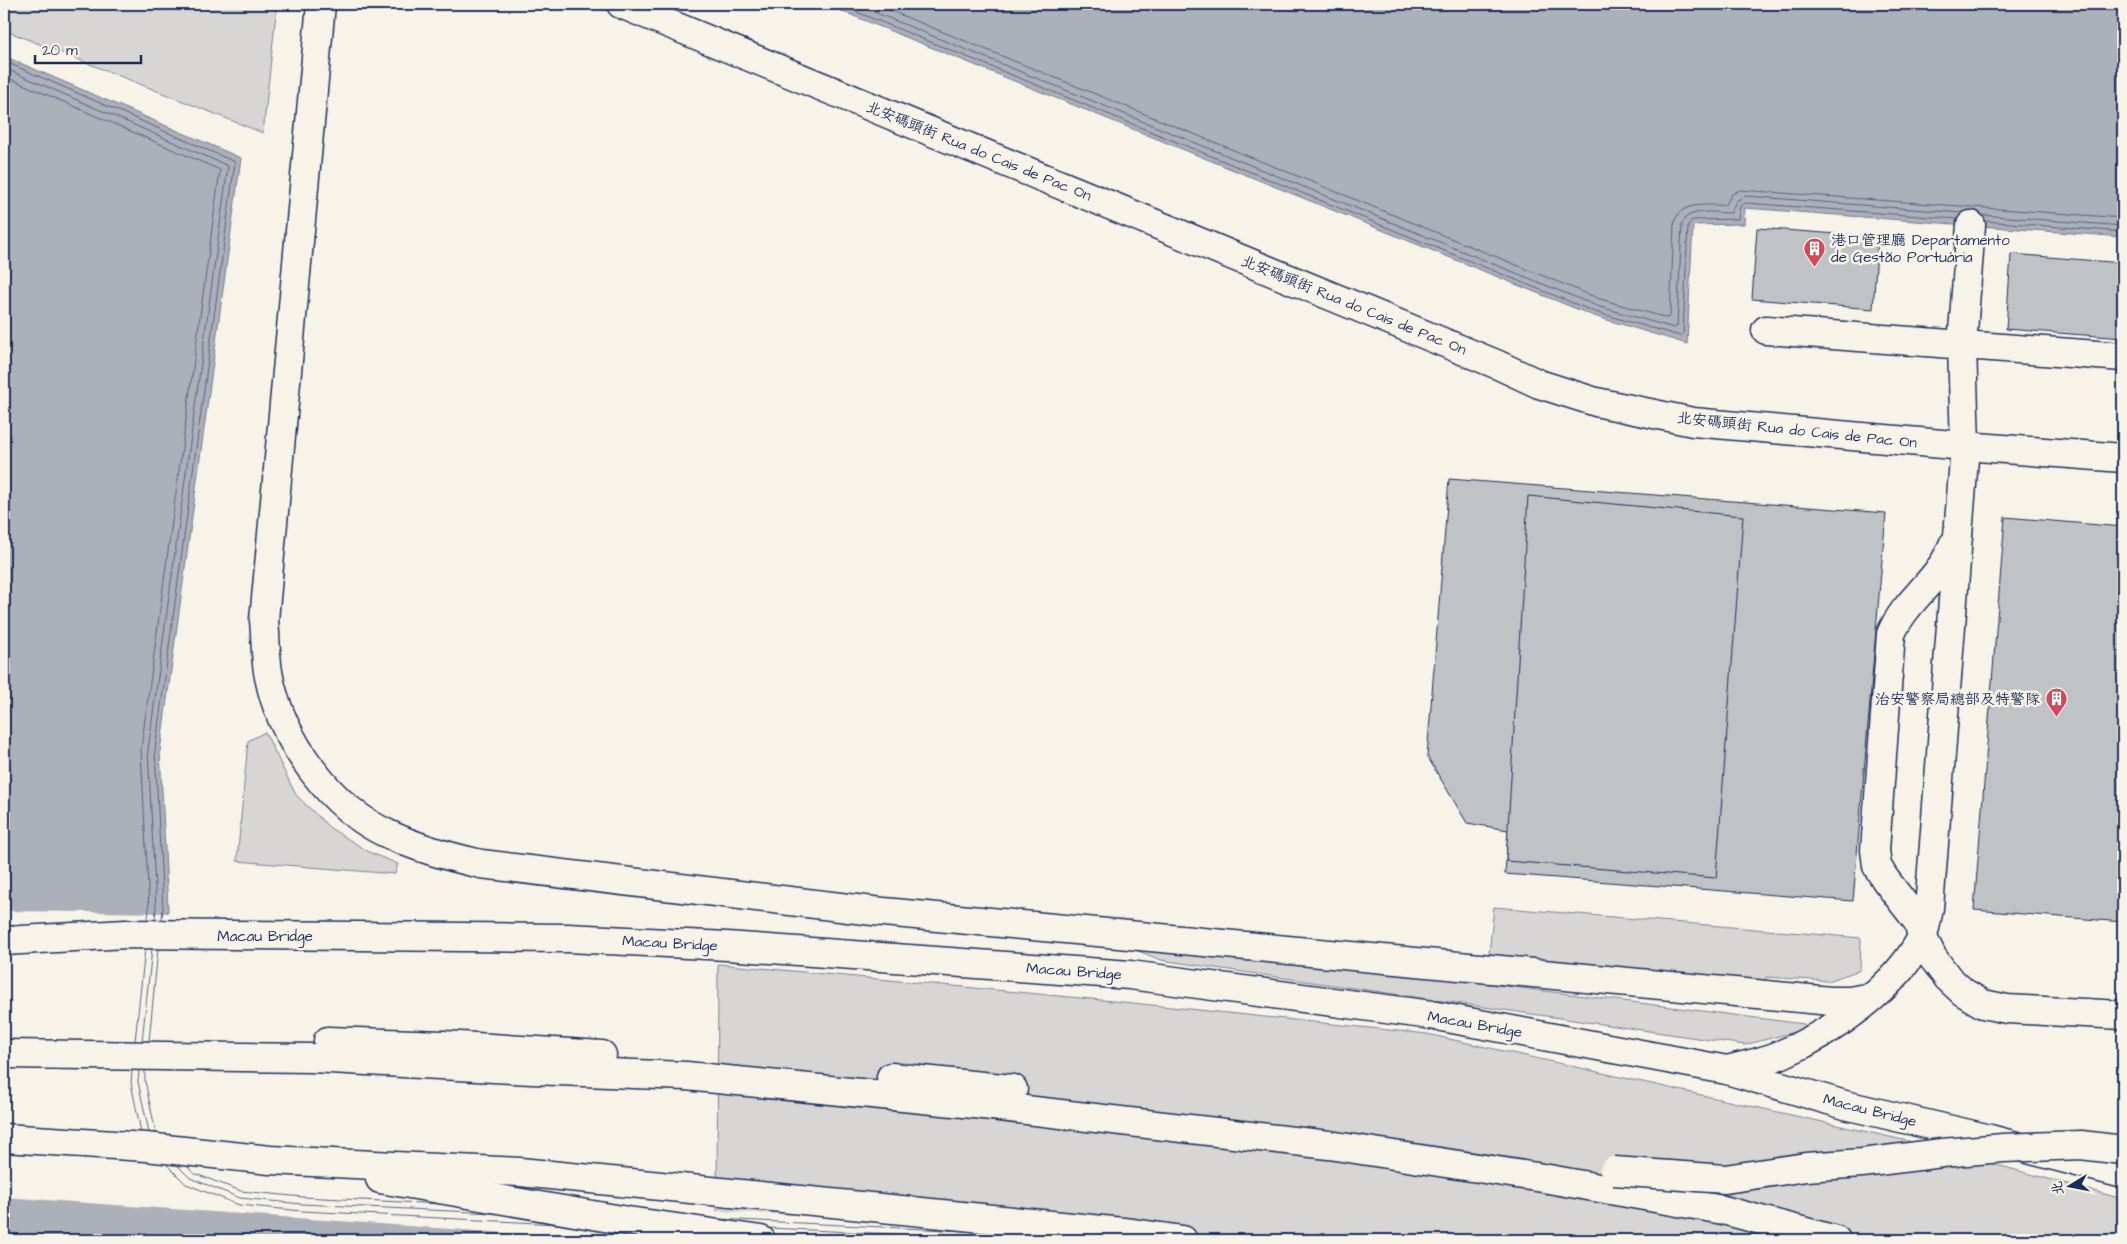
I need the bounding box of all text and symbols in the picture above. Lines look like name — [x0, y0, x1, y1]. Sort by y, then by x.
scale bar — [35, 32, 141, 64]
text: 20 m — [42, 40, 78, 61]
street label: 北安碼頭街 Rua do Cais de Pac On — [863, 97, 1095, 207]
place label: 港口管理廳 Departamento de Gestão Portuária — [1831, 230, 2010, 268]
building icon: 港口管理廳 Departamento de Gestão Portuária — [1803, 237, 1827, 268]
street label: 北安碼頭街 Rua do Cais de Pac On — [1238, 251, 1470, 361]
street label: 北安碼頭街 Rua do Cais de Pac On — [1676, 407, 1918, 454]
building icon: 治安警察局總部及特警隊 — [2044, 687, 2068, 718]
place label: 治安警察局總部及特警隊 — [1875, 689, 2040, 710]
street label: Macau Bridge — [217, 926, 313, 948]
street label: Macau Bridge — [622, 931, 718, 957]
street label: Macau Bridge — [1026, 958, 1122, 986]
street label: Macau Bridge — [1426, 1006, 1524, 1044]
street label: Macau Bridge — [1821, 1089, 1919, 1133]
north arrow — [2044, 1162, 2094, 1212]
text: 北 — [2047, 1179, 2069, 1197]

